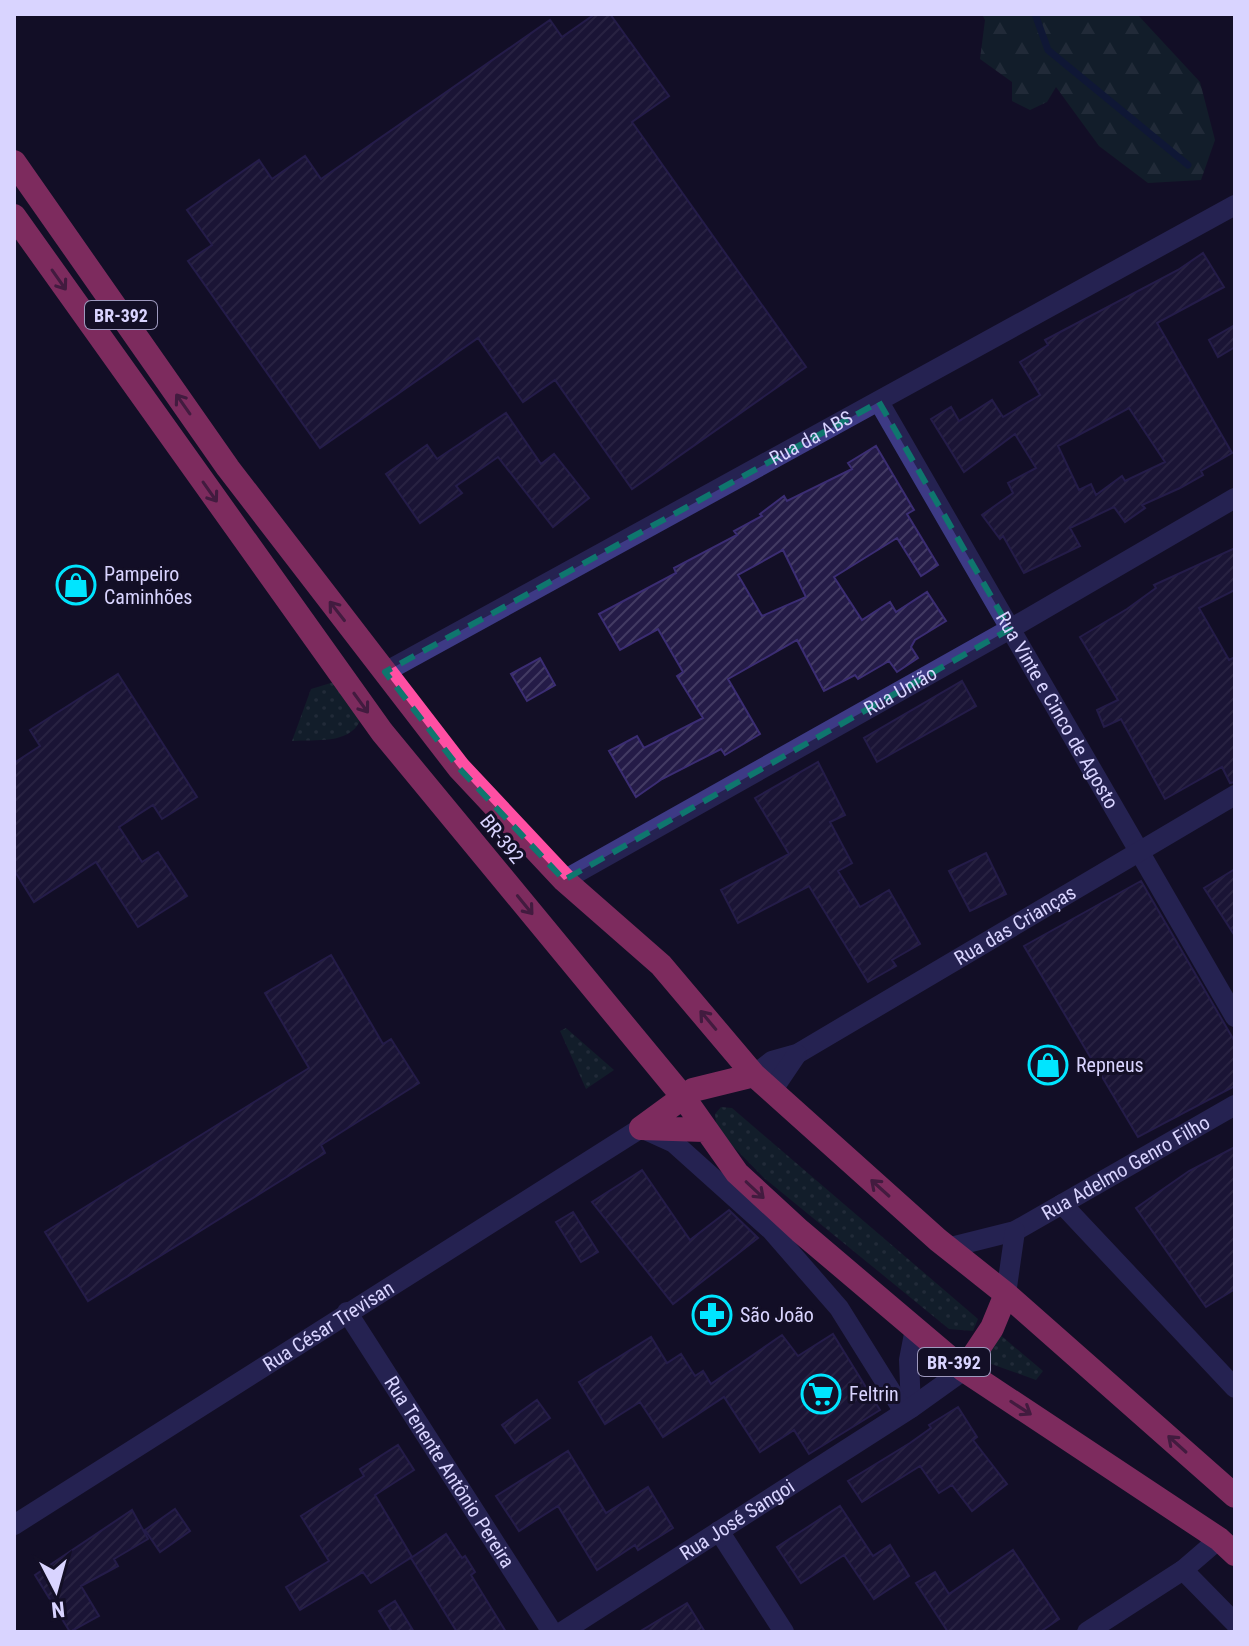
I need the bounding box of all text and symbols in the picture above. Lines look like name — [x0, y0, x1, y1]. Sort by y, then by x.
one-way arrow — [50, 269, 67, 290]
road number: BR-392 — [85, 301, 157, 329]
one-way arrow — [175, 393, 191, 415]
street label: Rua da ABS — [765, 405, 857, 471]
one-way arrow — [201, 481, 218, 503]
place label: Pampeiro Caminhões — [104, 562, 192, 609]
shop icon: Pampeiro Caminhões — [55, 564, 97, 606]
one-way arrow — [329, 601, 346, 622]
street label: Rua Vinte e Cinco de Agosto — [991, 607, 1124, 813]
street label: Rua União — [860, 661, 941, 721]
one-way arrow — [353, 692, 369, 714]
street label: BR-392 — [475, 810, 529, 868]
street label: Rua das Crianças — [950, 880, 1080, 970]
one-way arrow — [516, 894, 534, 915]
one-way arrow — [699, 1010, 717, 1031]
shop icon: Repneus — [1027, 1044, 1069, 1086]
place label: Repneus — [1076, 1053, 1144, 1077]
street label: Rua Adelmo Genro Filho — [1037, 1110, 1214, 1225]
one-way arrow — [871, 1179, 891, 1197]
one-way arrow — [745, 1180, 765, 1198]
street label: Rua César Trevisan — [258, 1276, 398, 1376]
pharmacy icon: São João — [691, 1294, 733, 1336]
place label: São João — [740, 1303, 814, 1327]
road number: BR-392 — [918, 1348, 990, 1376]
street label: Rua Tenente Antônio Pereira — [379, 1372, 520, 1572]
supermarket icon: Feltrin — [800, 1373, 842, 1415]
place label: Feltrin — [849, 1382, 899, 1406]
one-way arrow — [1009, 1399, 1031, 1416]
one-way arrow — [1167, 1435, 1187, 1453]
street label: Rua José Sangoi — [675, 1474, 799, 1565]
north arrow — [16, 1550, 96, 1630]
text: N — [50, 1596, 66, 1623]

